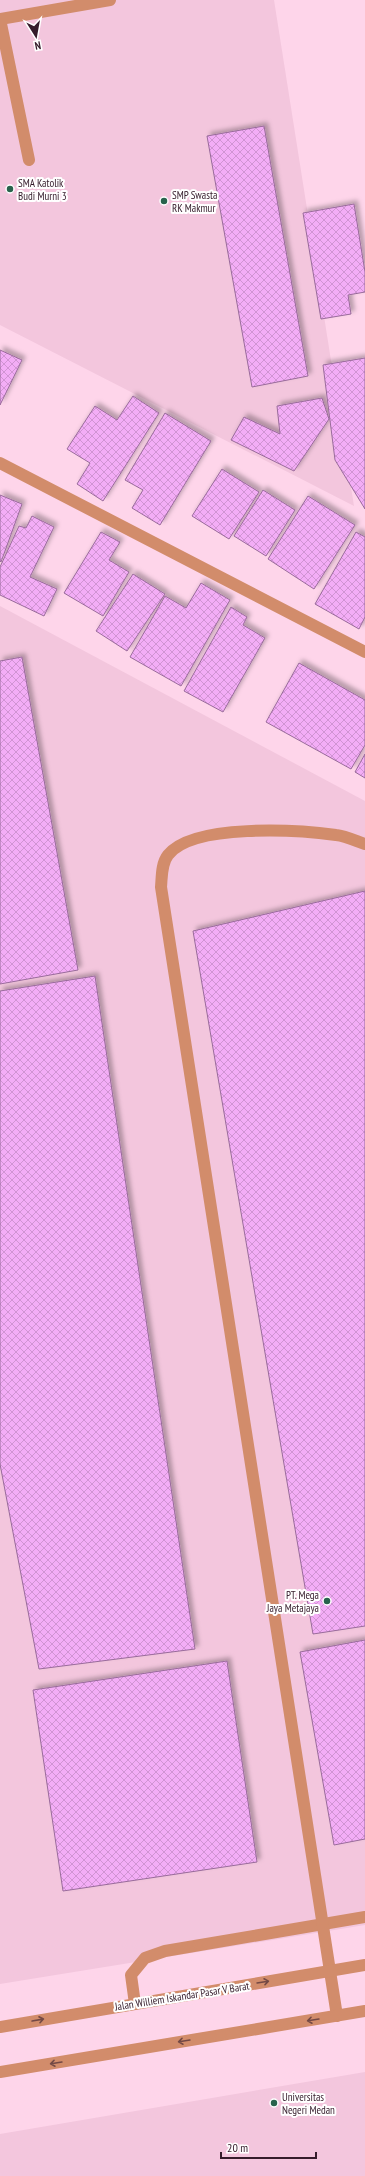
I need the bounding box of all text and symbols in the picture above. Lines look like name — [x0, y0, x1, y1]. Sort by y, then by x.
north arrow — [16, 16, 56, 56]
text: N — [34, 38, 42, 53]
place label: SMA Katolik Budi Murni 3 — [18, 176, 67, 203]
marker: SMA Katolik Budi Murni 3 — [5, 184, 15, 194]
place label: SMP Swasta RK Makmur — [172, 188, 217, 215]
marker: SMP Swasta RK Makmur — [159, 196, 169, 206]
place label: PT. Mega Jaya Metajaya — [266, 1588, 319, 1615]
marker: PT. Mega Jaya Metajaya — [322, 1596, 332, 1606]
street label: Jalan Williem Iskandar Pasar V Barat — [113, 1978, 250, 2014]
one-way arrow — [256, 1978, 269, 1986]
one-way arrow — [32, 2016, 45, 2024]
one-way arrow — [307, 2016, 320, 2024]
one-way arrow — [178, 2038, 191, 2046]
one-way arrow — [50, 2059, 63, 2067]
place label: Universitas Negeri Medan — [282, 2090, 335, 2117]
marker: Universitas Negeri Medan — [269, 2098, 279, 2108]
scale bar — [221, 2134, 316, 2160]
text: 20 m — [227, 2140, 248, 2155]

